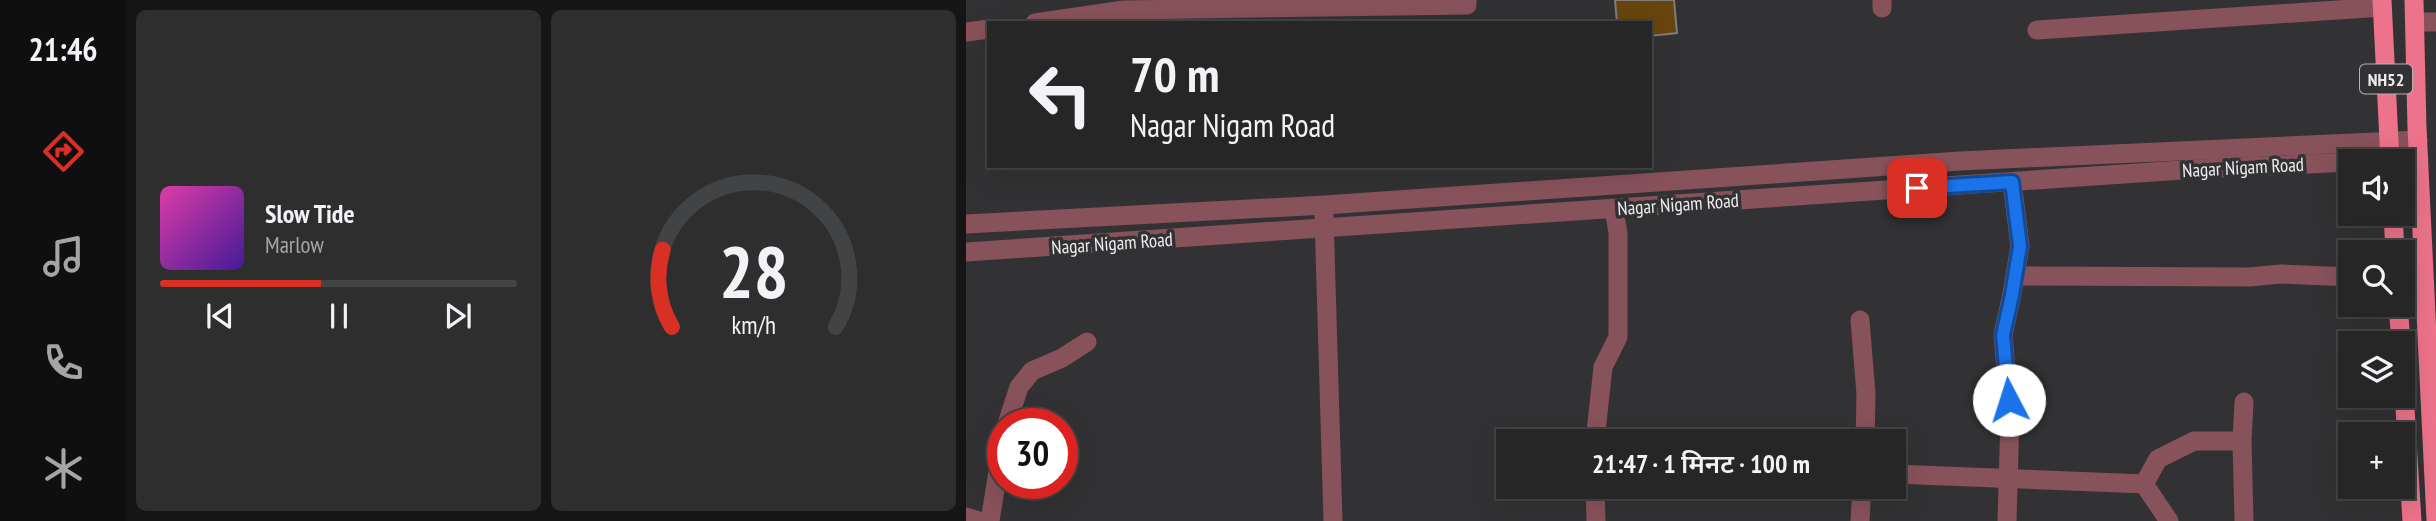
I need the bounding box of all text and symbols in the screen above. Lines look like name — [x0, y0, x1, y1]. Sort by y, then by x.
text: 21:46 — [28, 28, 98, 70]
text: 70 m — [1130, 42, 1219, 106]
icon: left — [1015, 49, 1106, 140]
road number: NH52 — [2360, 64, 2412, 94]
text: Nagar Nigam Road — [1130, 104, 1335, 146]
icon: directions — [39, 127, 88, 176]
map controls — [2338, 149, 2415, 499]
button: sound — [2338, 149, 2415, 226]
street label: Nagar Nigam Road — [2182, 152, 2304, 182]
pin — [1887, 158, 1947, 218]
icon: arrive — [1898, 169, 1936, 207]
street label: Nagar Nigam Road — [1616, 188, 1740, 220]
text: Slow Tide — [265, 197, 355, 230]
text: 28 — [719, 223, 788, 317]
street label: Nagar Nigam Road — [1050, 227, 1174, 259]
text: Marlow — [265, 230, 324, 259]
icon: music — [39, 232, 88, 281]
button: search — [2338, 240, 2415, 317]
icon: previous — [201, 297, 239, 335]
icon: pause — [320, 297, 358, 335]
icon: next — [439, 297, 477, 335]
text: km/h — [731, 308, 776, 340]
button: layers — [2338, 331, 2415, 408]
icon: phone — [39, 338, 88, 387]
position arrow — [1972, 363, 2046, 437]
speed limit sign: 30 — [987, 408, 1078, 499]
button: + — [2338, 422, 2415, 499]
icon: climate — [39, 444, 88, 493]
text: 21:47 · 1 मिनट · 100 m — [1592, 447, 1810, 480]

